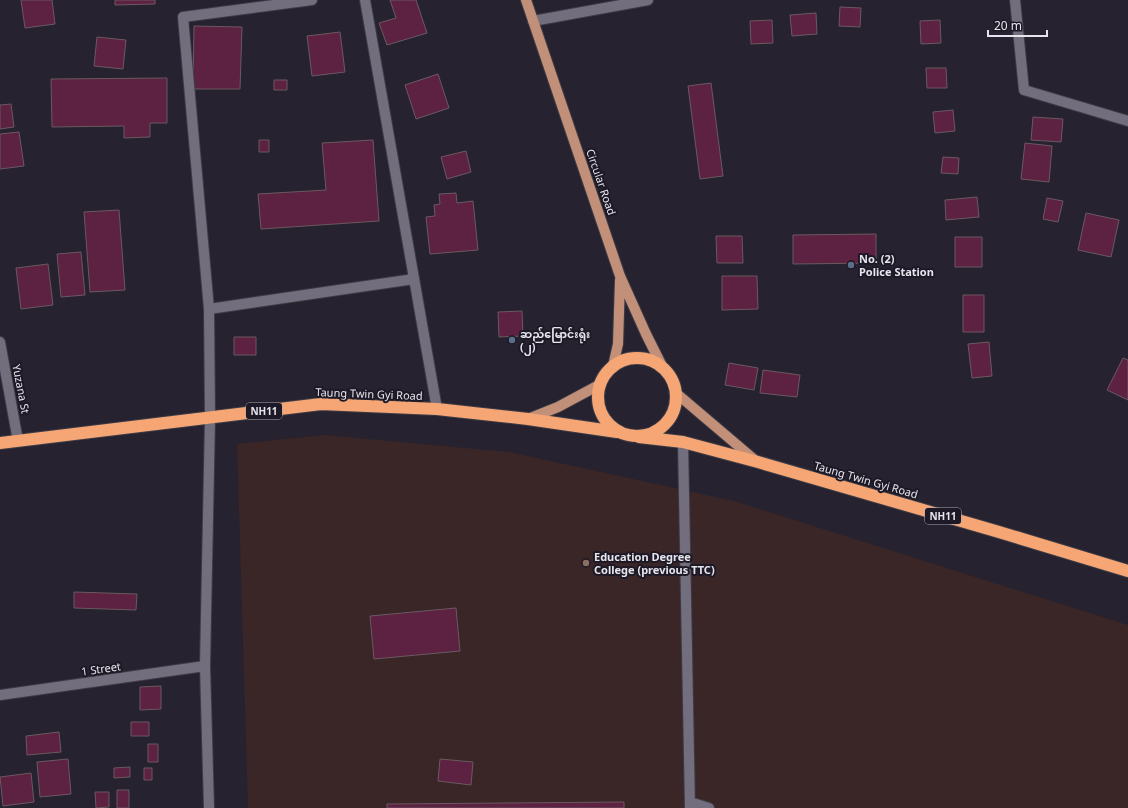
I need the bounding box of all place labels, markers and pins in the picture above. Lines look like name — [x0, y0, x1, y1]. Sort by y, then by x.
place label: No. (2) Police Station — [859, 251, 934, 279]
marker: No. (2) Police Station — [846, 260, 856, 270]
place label: ဆည်မြောင်းရုံး (၂) — [520, 326, 590, 356]
marker: ဆည်မြောင်းရုံး (၂) — [507, 335, 517, 345]
place label: Education Degree College (previous TTC) — [594, 549, 715, 577]
marker: Education Degree College (previous TTC) — [581, 558, 591, 568]

